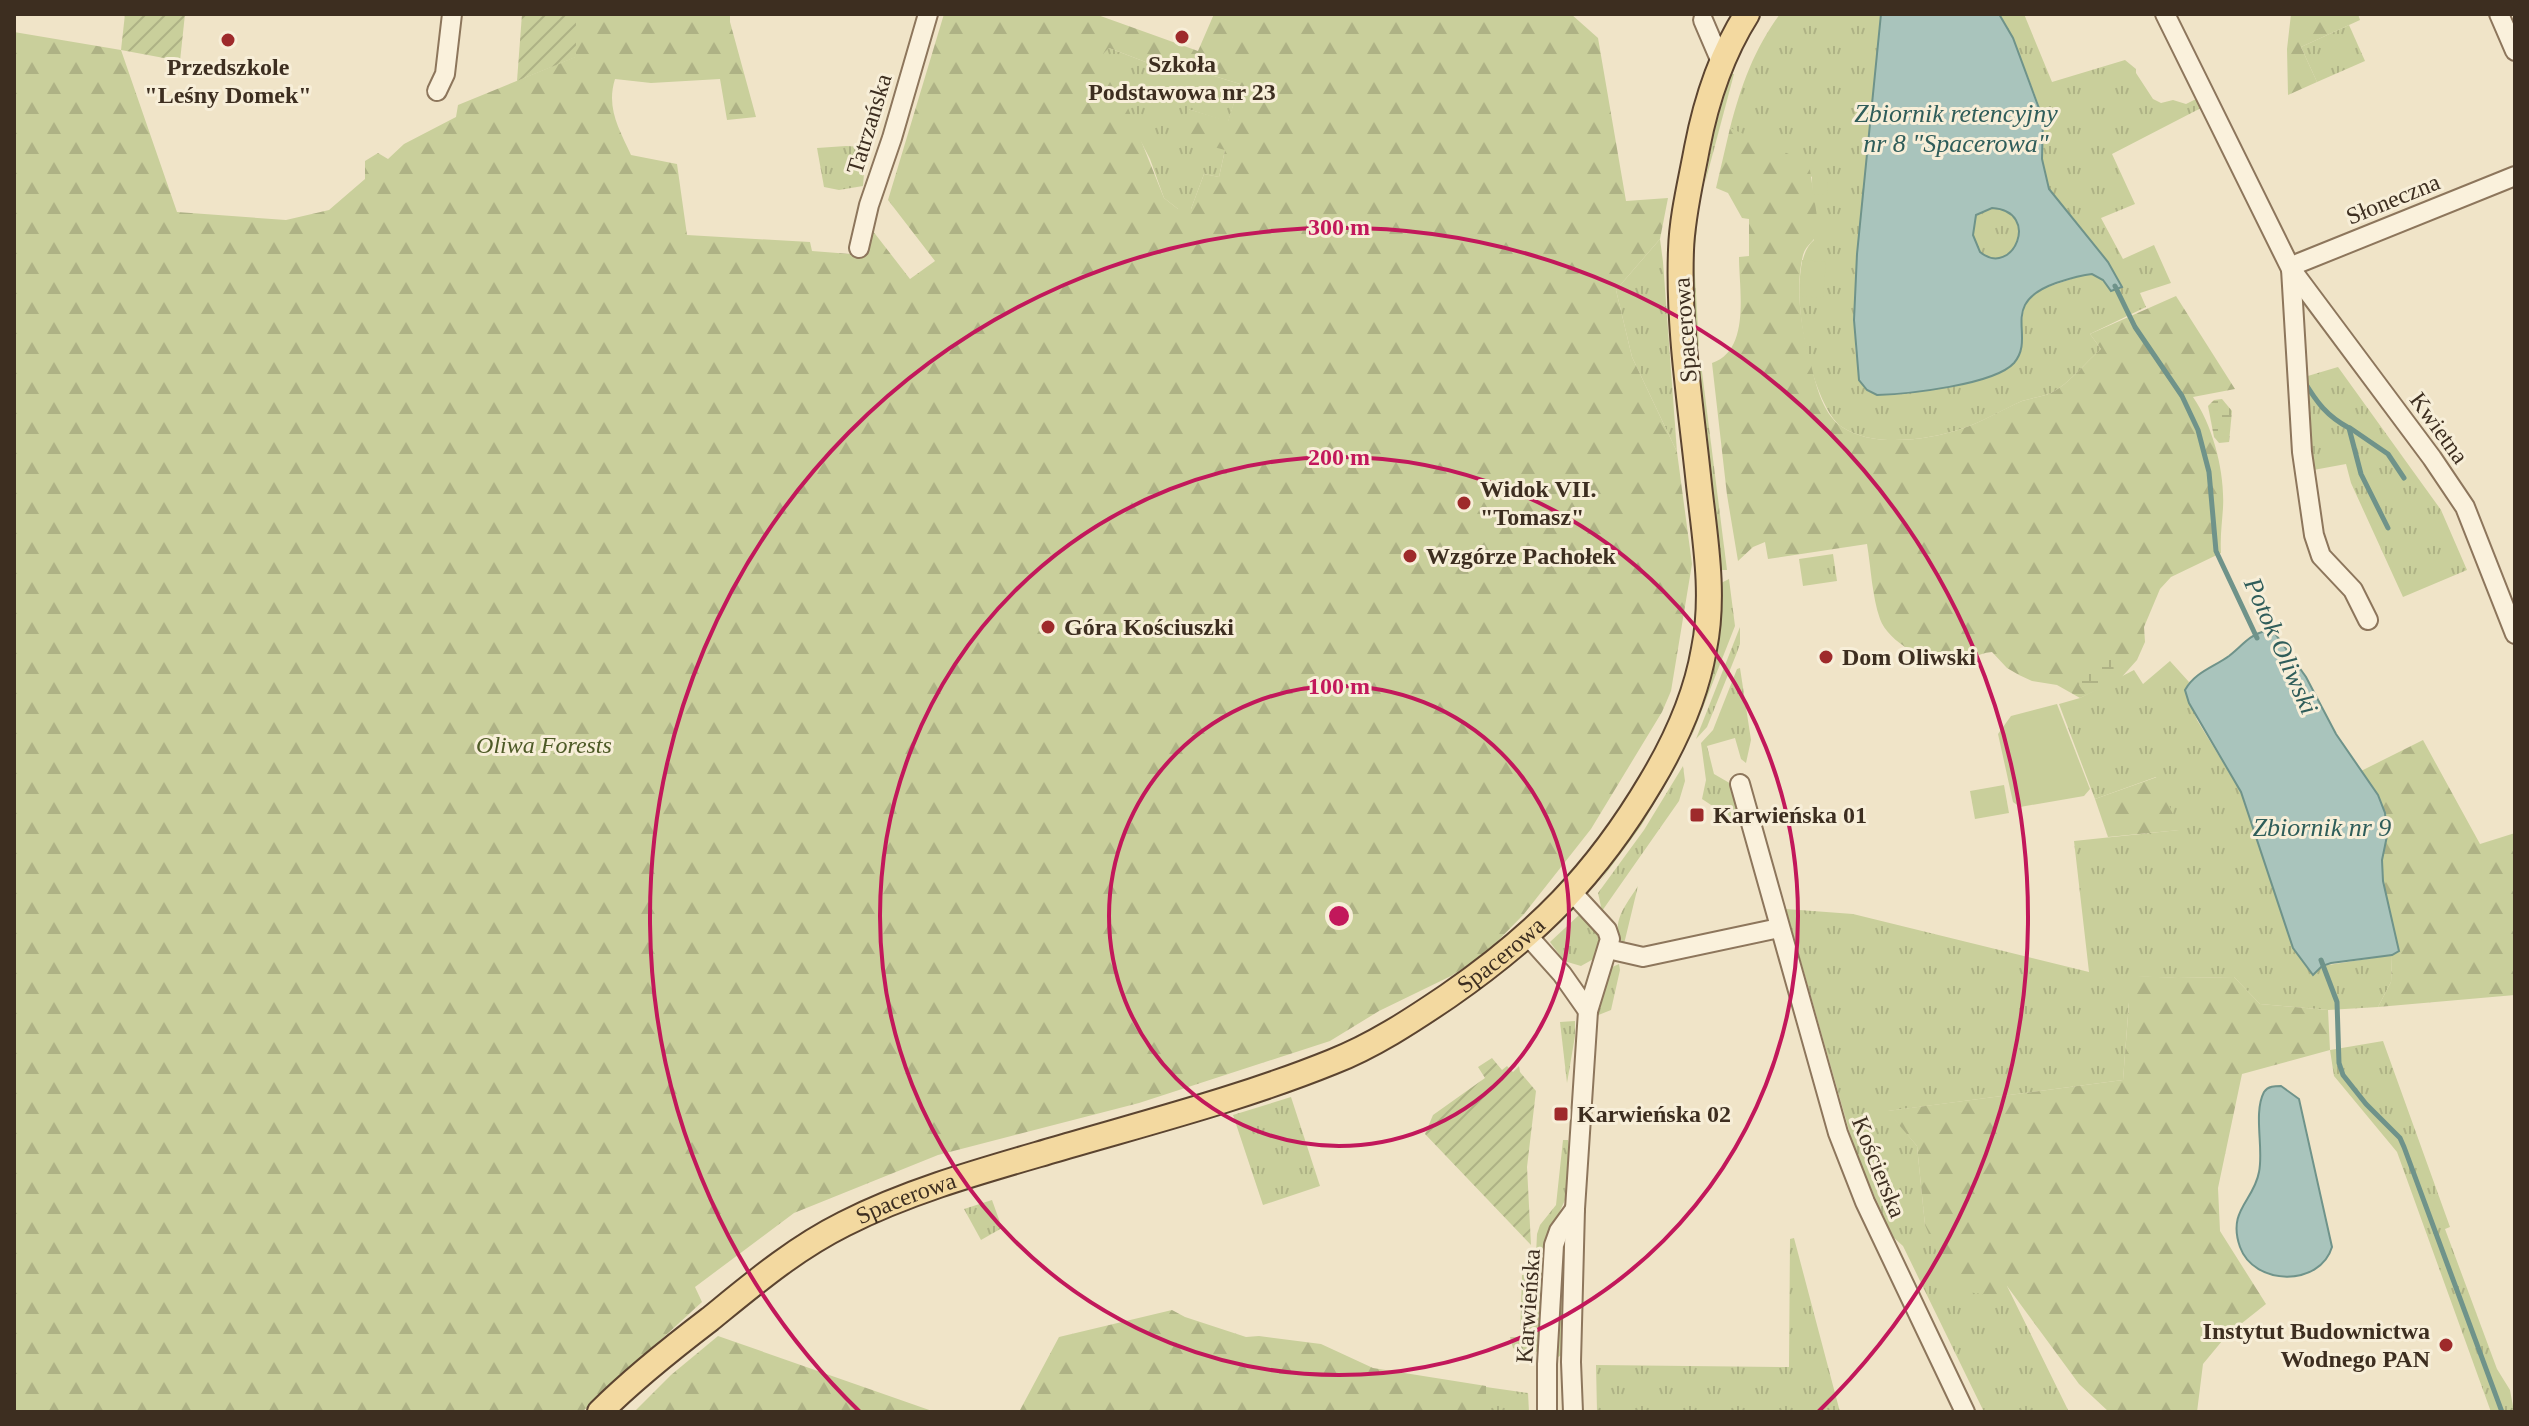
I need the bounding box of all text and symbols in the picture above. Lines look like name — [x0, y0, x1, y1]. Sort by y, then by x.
marker: Szkoła Podstawowa nr 23 — [1173, 28, 1191, 46]
marker: Przedszkole "Leśny Domek" — [219, 31, 237, 49]
place label: Szkoła Podstawowa nr 23 — [1088, 51, 1276, 105]
place label: Przedszkole "Leśny Domek" — [144, 54, 312, 108]
street label: Tatrzańska — [841, 70, 897, 177]
water label: Zbiornik retencyjny nr 8 "Spacerowa" — [1854, 99, 2058, 158]
street label: Słoneczna — [2342, 168, 2444, 230]
text: 300 m — [1308, 214, 1370, 240]
street label: Spacerowa — [1668, 276, 1702, 383]
street label: Kwietna — [2405, 387, 2474, 469]
text: 200 m — [1308, 444, 1370, 470]
place label: Widok VII. "Tomasz" — [1480, 476, 1597, 530]
marker: Widok VII. "Tomasz" — [1455, 494, 1473, 512]
place label: Wzgórze Pachołek — [1426, 543, 1617, 569]
marker: Wzgórze Pachołek — [1401, 547, 1419, 565]
water label: Potok Oliwski — [2238, 572, 2324, 719]
place label: Góra Kościuszki — [1064, 614, 1234, 640]
marker: Góra Kościuszki — [1039, 618, 1057, 636]
place label: Dom Oliwski — [1842, 644, 1976, 670]
marker: Dom Oliwski — [1817, 648, 1835, 666]
text: 100 m — [1308, 673, 1370, 699]
park label: Oliwa Forests — [476, 732, 612, 758]
place label: Karwieńska 01 — [1713, 802, 1867, 828]
marker: Karwieńska 01 — [1688, 806, 1706, 824]
water label: Zbiornik nr 9 — [2253, 813, 2391, 842]
centre of rings — [1325, 902, 1353, 930]
street label: Spacerowa — [1452, 912, 1550, 998]
place label: Karwieńska 02 — [1577, 1101, 1731, 1127]
marker: Karwieńska 02 — [1552, 1105, 1570, 1123]
street label: Kościerska — [1847, 1113, 1911, 1222]
street label: Spacerowa — [852, 1167, 960, 1229]
street label: Karwieńska — [1511, 1248, 1545, 1364]
place label: Instytut Budownictwa Wodnego PAN — [2203, 1318, 2431, 1372]
marker: Instytut Budownictwa Wodnego PAN — [2437, 1336, 2455, 1354]

